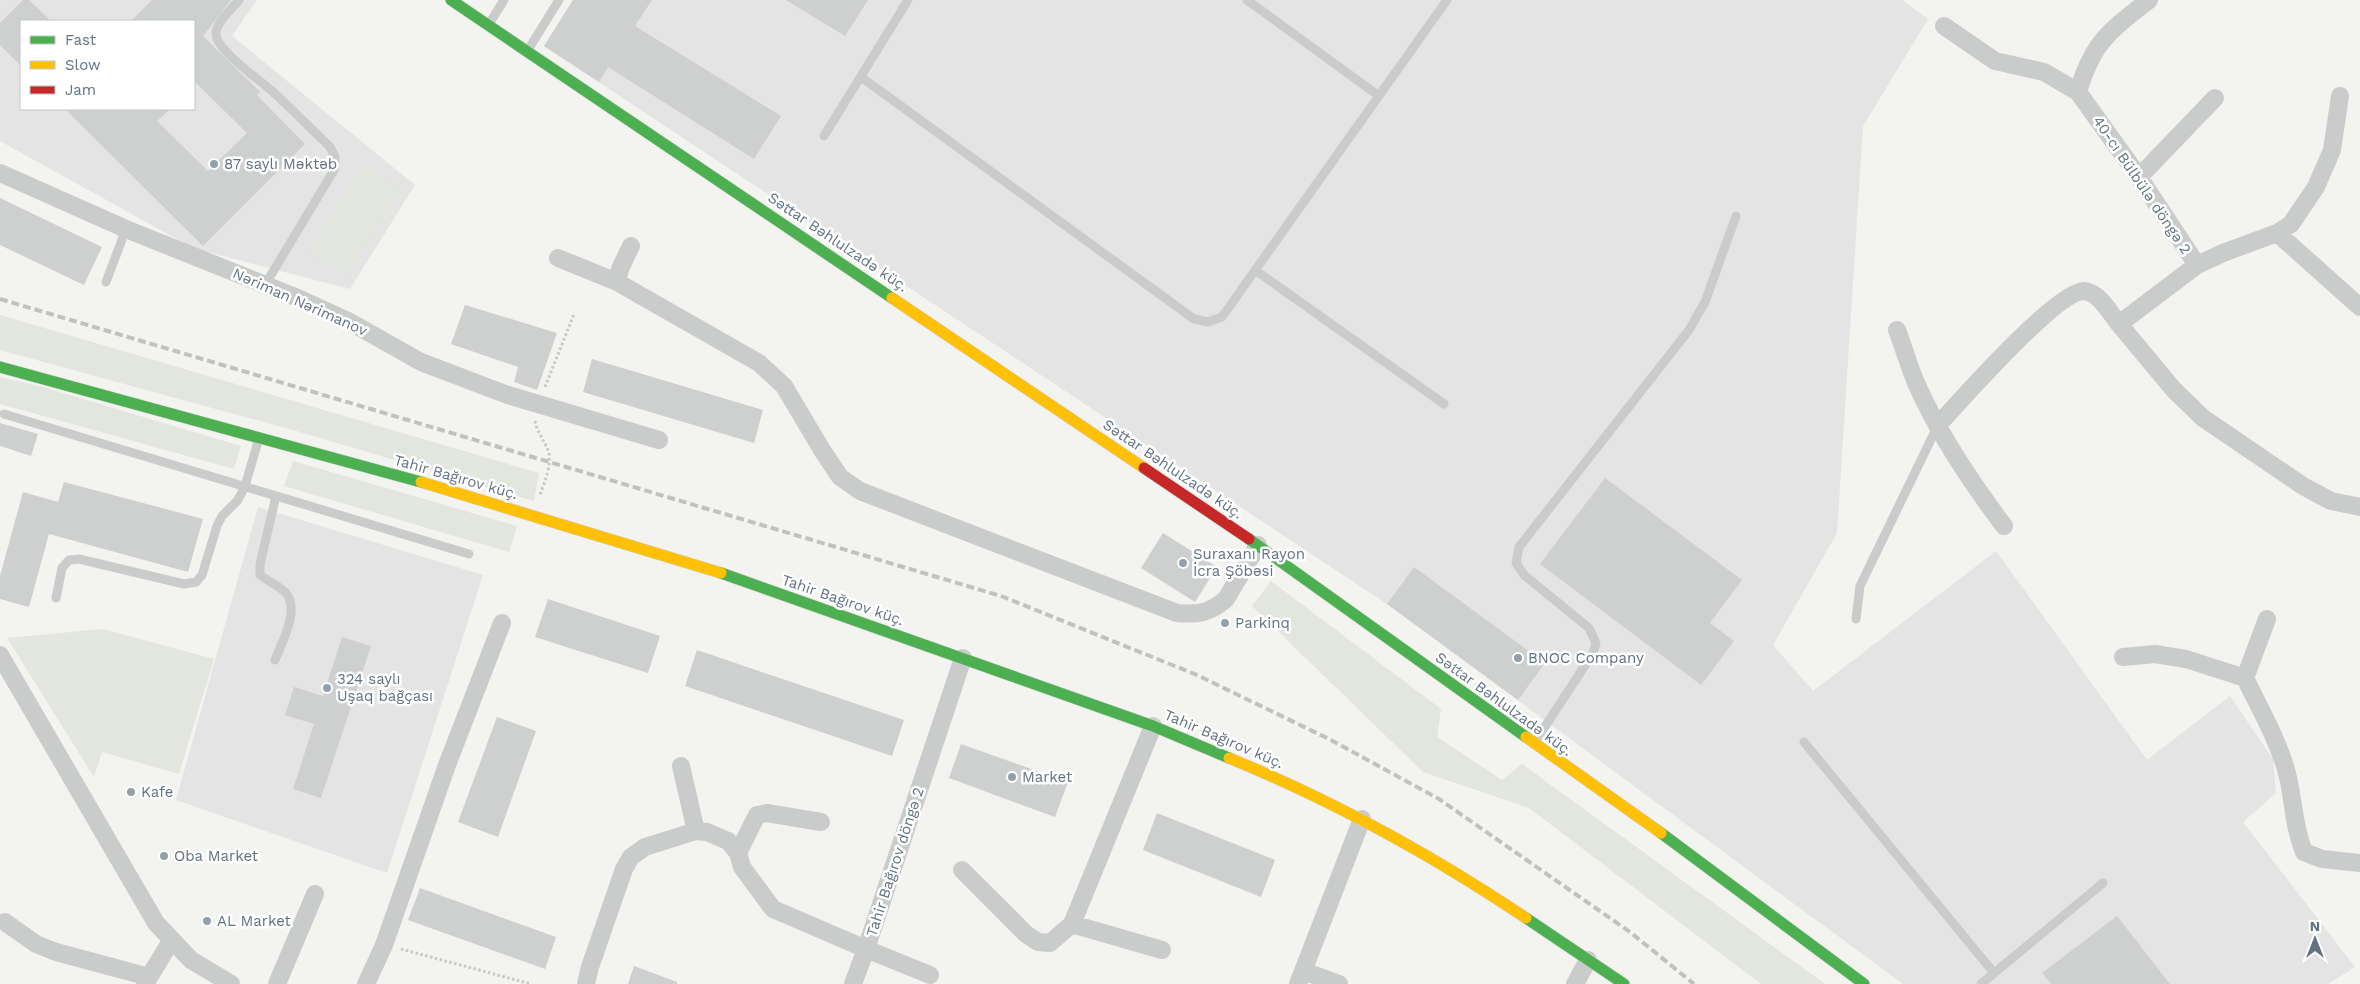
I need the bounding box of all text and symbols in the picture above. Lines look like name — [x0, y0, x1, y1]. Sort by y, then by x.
legend — [20, 20, 195, 110]
text: Fast — [65, 31, 97, 49]
text: Slow — [65, 56, 101, 74]
text: Jam — [65, 81, 96, 99]
street label: 40-cı Bülbülə döngə 2 — [2089, 113, 2195, 257]
place label: 87 saylı Məktəb — [224, 155, 337, 173]
marker: 87 saylı Məktəb — [208, 158, 220, 170]
street label: Səttar Bəhlulzadə küç. — [765, 188, 911, 296]
street label: Nəriman Nərimanov — [230, 264, 370, 340]
street label: Səttar Bəhlulzadə küç. — [1100, 415, 1246, 523]
street label: Tahir Bağırov küç. — [392, 451, 520, 503]
place label: Suraxanı Rayon İcra Şöbəsi — [1193, 545, 1305, 580]
marker: Suraxanı Rayon İcra Şöbəsi — [1177, 557, 1189, 569]
street label: Tahir Bağırov küç. — [780, 571, 906, 629]
place label: Parkinq — [1235, 614, 1290, 632]
marker: Parkinq — [1219, 617, 1231, 629]
street label: Səttar Bəhlulzadə küç. — [1432, 648, 1576, 760]
place label: BNOC Company — [1528, 649, 1644, 667]
marker: BNOC Company — [1512, 652, 1524, 664]
place label: 324 saylı Uşaq bağçası — [337, 670, 433, 705]
marker: 324 saylı Uşaq bağçası — [321, 682, 333, 694]
street label: Tahir Bağırov küç. — [1162, 706, 1286, 772]
place label: Market — [1022, 768, 1073, 786]
marker: Market — [1006, 771, 1018, 783]
place label: Kafe — [141, 783, 173, 801]
street label: Tahir Bağırov döngə 2 — [862, 785, 928, 939]
marker: Kafe — [125, 786, 137, 798]
place label: Oba Market — [174, 847, 259, 865]
marker: Oba Market — [158, 850, 170, 862]
place label: AL Market — [217, 912, 292, 930]
north arrow — [2290, 914, 2340, 964]
marker: AL Market — [201, 915, 213, 927]
text: N — [2310, 918, 2320, 934]

